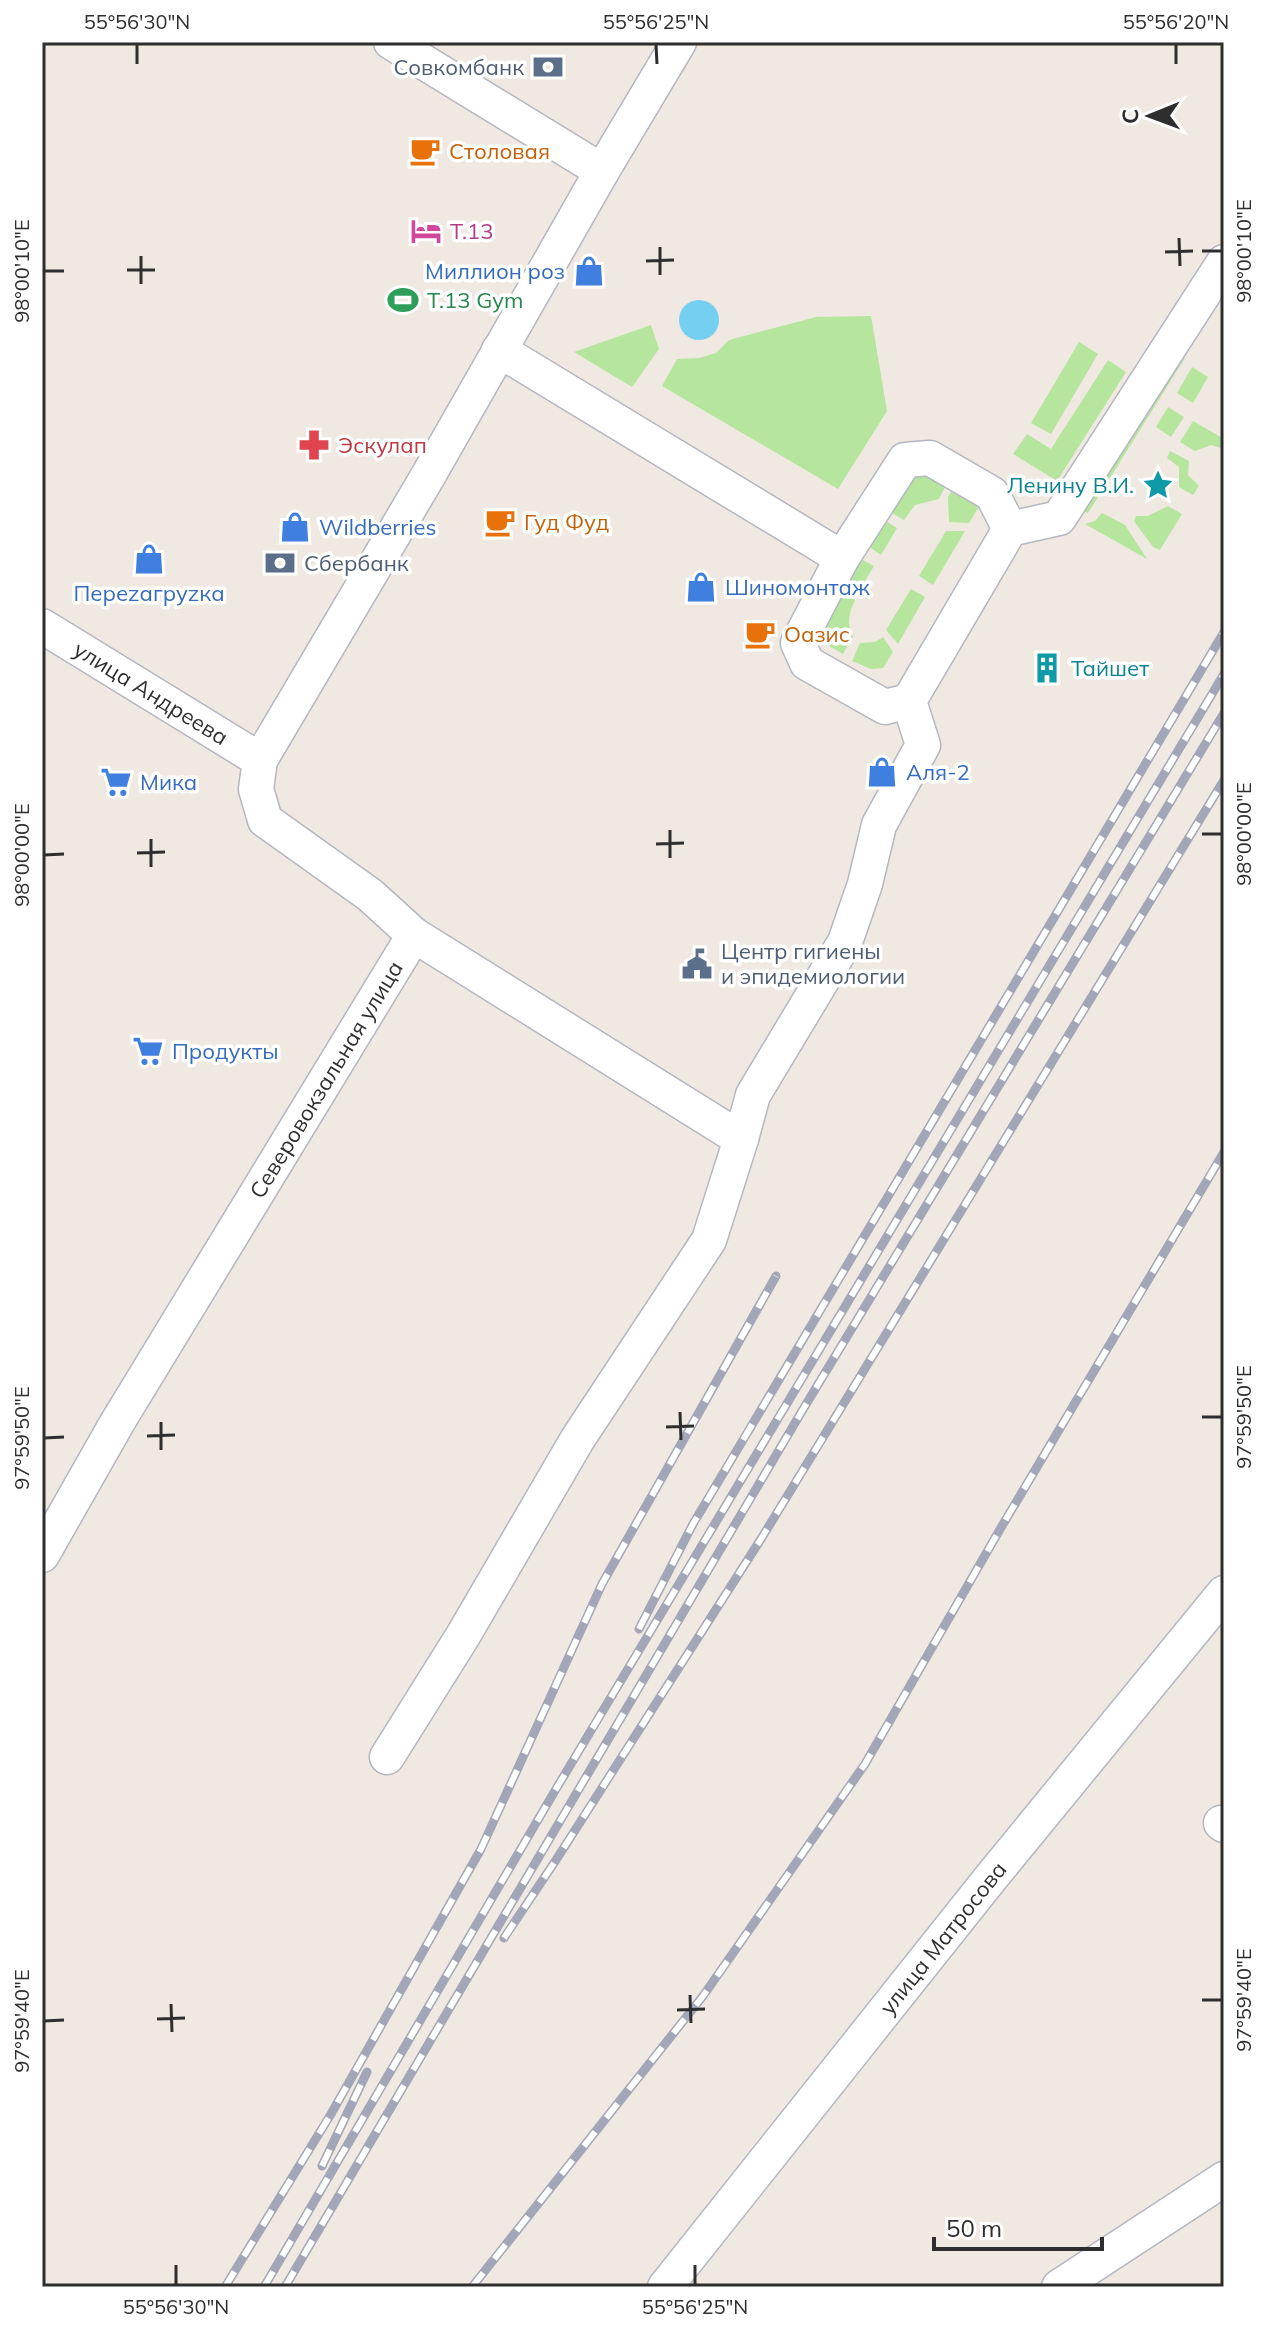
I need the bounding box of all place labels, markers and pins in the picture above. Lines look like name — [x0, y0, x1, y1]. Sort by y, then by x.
bank icon: Совкомбанк — [531, 50, 565, 84]
place label: Совкомбанк — [393, 53, 524, 81]
cafe icon: Столовая — [408, 134, 442, 168]
place label: Столовая — [449, 137, 550, 165]
hotel icon: T.13 — [409, 214, 443, 248]
place label: T.13 — [450, 217, 493, 245]
shop icon: Миллион роз — [572, 254, 606, 288]
place label: Миллион роз — [425, 257, 565, 285]
sports icon: T.13 Gym — [386, 283, 420, 317]
place label: T.13 Gym — [427, 286, 523, 314]
pharmacy icon: Эскулап — [297, 428, 331, 462]
place label: Эскулап — [338, 431, 427, 459]
place icon: Ленину В.И. — [1141, 468, 1175, 502]
place label: Ленину В.И. — [1007, 471, 1134, 499]
cafe icon: Гуд Фуд — [483, 505, 517, 539]
place label: Гуд Фуд — [524, 508, 609, 536]
shop icon: Wildberries — [278, 510, 312, 544]
place label: Wildberries — [319, 513, 436, 541]
shop icon: Переzагруzка — [132, 542, 166, 576]
bank icon: Сбербанк — [263, 546, 297, 580]
place label: Сбербанк — [304, 549, 409, 577]
shop icon: Шиномонтаж — [684, 570, 718, 604]
place label: Шиномонтаж — [725, 573, 870, 601]
place label: Переzагруzка — [73, 579, 225, 607]
cafe icon: Оазис — [743, 617, 777, 651]
place label: Оазис — [784, 620, 850, 648]
building icon: Тайшет — [1030, 651, 1064, 685]
place label: Тайшет — [1071, 654, 1149, 682]
shop icon: Аля-2 — [865, 755, 899, 789]
place label: Аля-2 — [906, 758, 970, 786]
supermarket icon: Мика — [99, 765, 133, 799]
place label: Мика — [140, 768, 197, 796]
place label: Центр гигиены и эпидемиологии — [721, 937, 905, 990]
public building icon: Центр гигиены и эпидемиологии — [680, 947, 714, 981]
supermarket icon: Продукты — [131, 1034, 165, 1068]
place label: Продукты — [172, 1037, 279, 1065]

